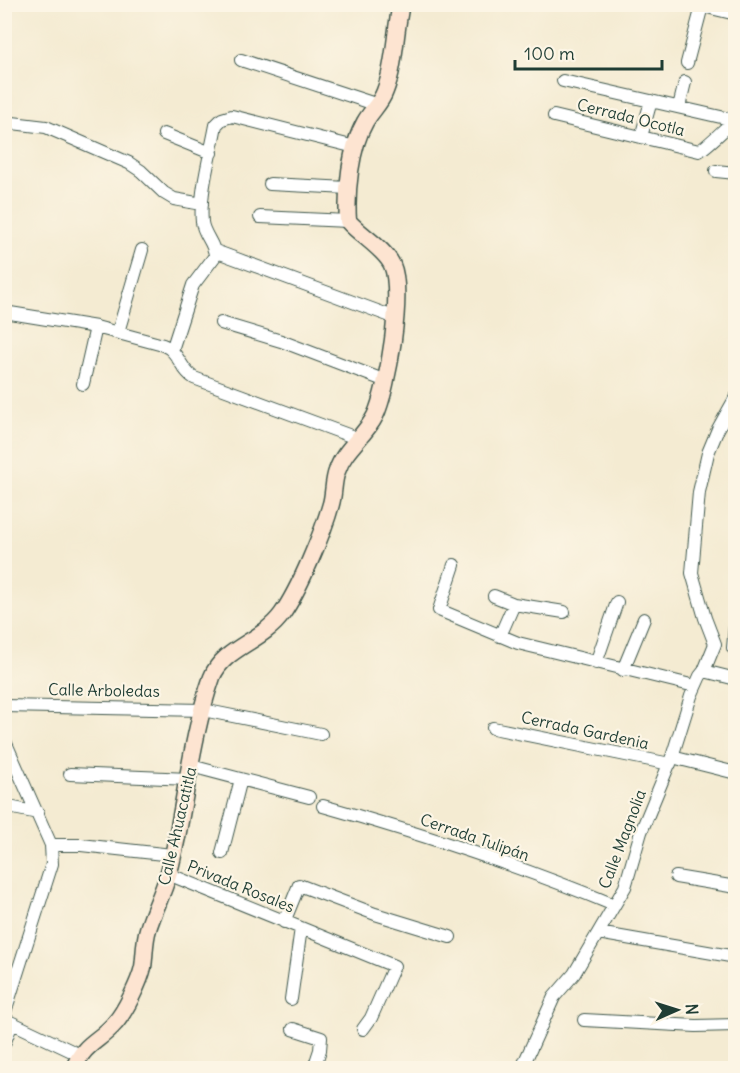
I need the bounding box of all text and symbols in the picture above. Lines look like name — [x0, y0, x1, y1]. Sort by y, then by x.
scale bar — [515, 33, 662, 71]
text: 100 m — [524, 42, 575, 65]
street label: Cerrada Ocotla — [575, 94, 687, 140]
street label: Calle Arboledas — [48, 679, 160, 701]
street label: Cerrada Gardenia — [519, 707, 651, 753]
street label: Calle Ahuacatitla — [154, 765, 200, 887]
street label: Calle Magnolia — [594, 787, 650, 891]
street label: Cerrada Tulipán — [418, 809, 532, 865]
street label: Privada Rosales — [185, 855, 297, 917]
north arrow — [647, 980, 707, 1040]
text: N — [682, 1003, 702, 1015]

